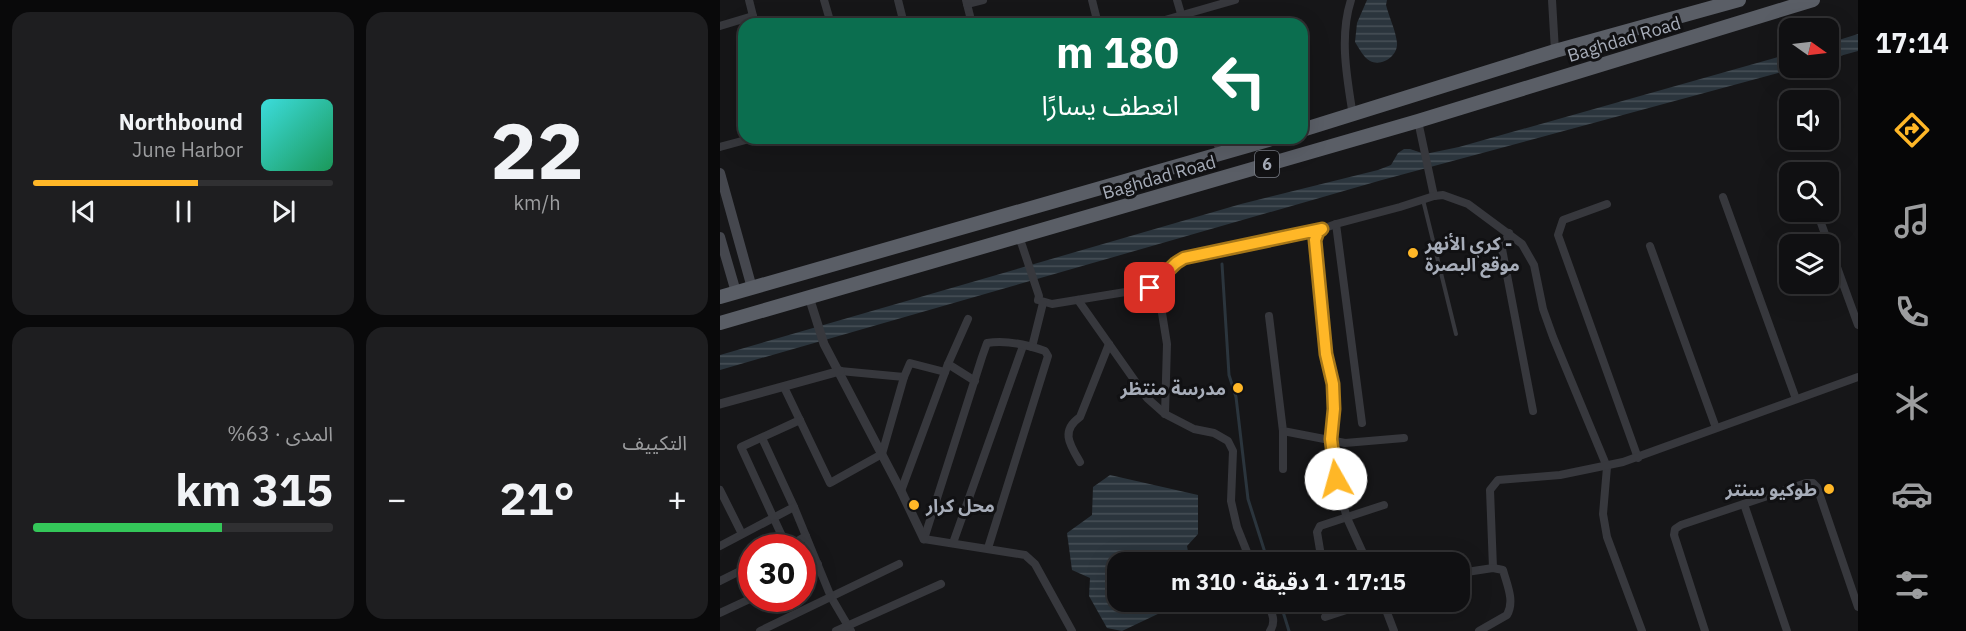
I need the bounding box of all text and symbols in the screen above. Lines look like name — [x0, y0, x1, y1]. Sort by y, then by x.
street label: Baghdad Road — [1565, 11, 1683, 67]
north arrow — [1779, 18, 1839, 78]
map controls — [1779, 18, 1839, 294]
text: 180 m — [1056, 25, 1179, 80]
text: 17:14 — [1875, 25, 1949, 60]
icon: left — [1200, 42, 1278, 120]
text: انعطف يسارًا — [1042, 87, 1179, 122]
button: sound — [1779, 90, 1839, 150]
text: 22 — [490, 99, 584, 200]
text: Northbound — [119, 107, 243, 136]
icon: directions — [1891, 109, 1933, 151]
text: June Harbor — [132, 136, 243, 163]
street label: Baghdad Road — [1099, 150, 1219, 204]
road number: 6 — [1255, 151, 1279, 177]
button: search — [1779, 162, 1839, 222]
text: km/h — [513, 189, 561, 216]
icon: previous — [67, 195, 100, 228]
icon: pause — [167, 195, 200, 228]
icon: next — [267, 195, 300, 228]
icon: music — [1891, 200, 1933, 242]
place label: كري الأنهر - موقع البصرة — [1424, 232, 1520, 278]
button: layers — [1779, 234, 1839, 294]
marker: كري الأنهر - موقع البصرة — [1406, 246, 1420, 260]
pin — [1124, 262, 1175, 313]
icon: arrive — [1133, 271, 1166, 304]
icon: phone — [1891, 291, 1933, 333]
place label: مدرسة منتظر — [1120, 377, 1226, 400]
marker: مدرسة منتظر — [1231, 381, 1245, 395]
icon: climate — [1891, 382, 1933, 424]
text: المدى · 63% — [227, 420, 333, 447]
text: التكييف — [623, 429, 687, 456]
position arrow — [1304, 447, 1368, 511]
text: 315 km — [175, 460, 333, 518]
text: 21° — [499, 469, 575, 527]
icon: car — [1891, 473, 1933, 515]
text: − — [387, 477, 407, 520]
text: + — [667, 477, 687, 520]
place label: طوكيو سنتر — [1725, 478, 1817, 501]
marker: طوكيو سنتر — [1822, 482, 1836, 496]
place label: محل كرار — [925, 494, 995, 517]
marker: محل كرار — [907, 498, 921, 512]
speed limit sign: 30 — [738, 534, 816, 612]
icon: filters — [1891, 564, 1933, 606]
text: 17:15 · 1 دقيقة · 310 m — [1171, 567, 1406, 596]

